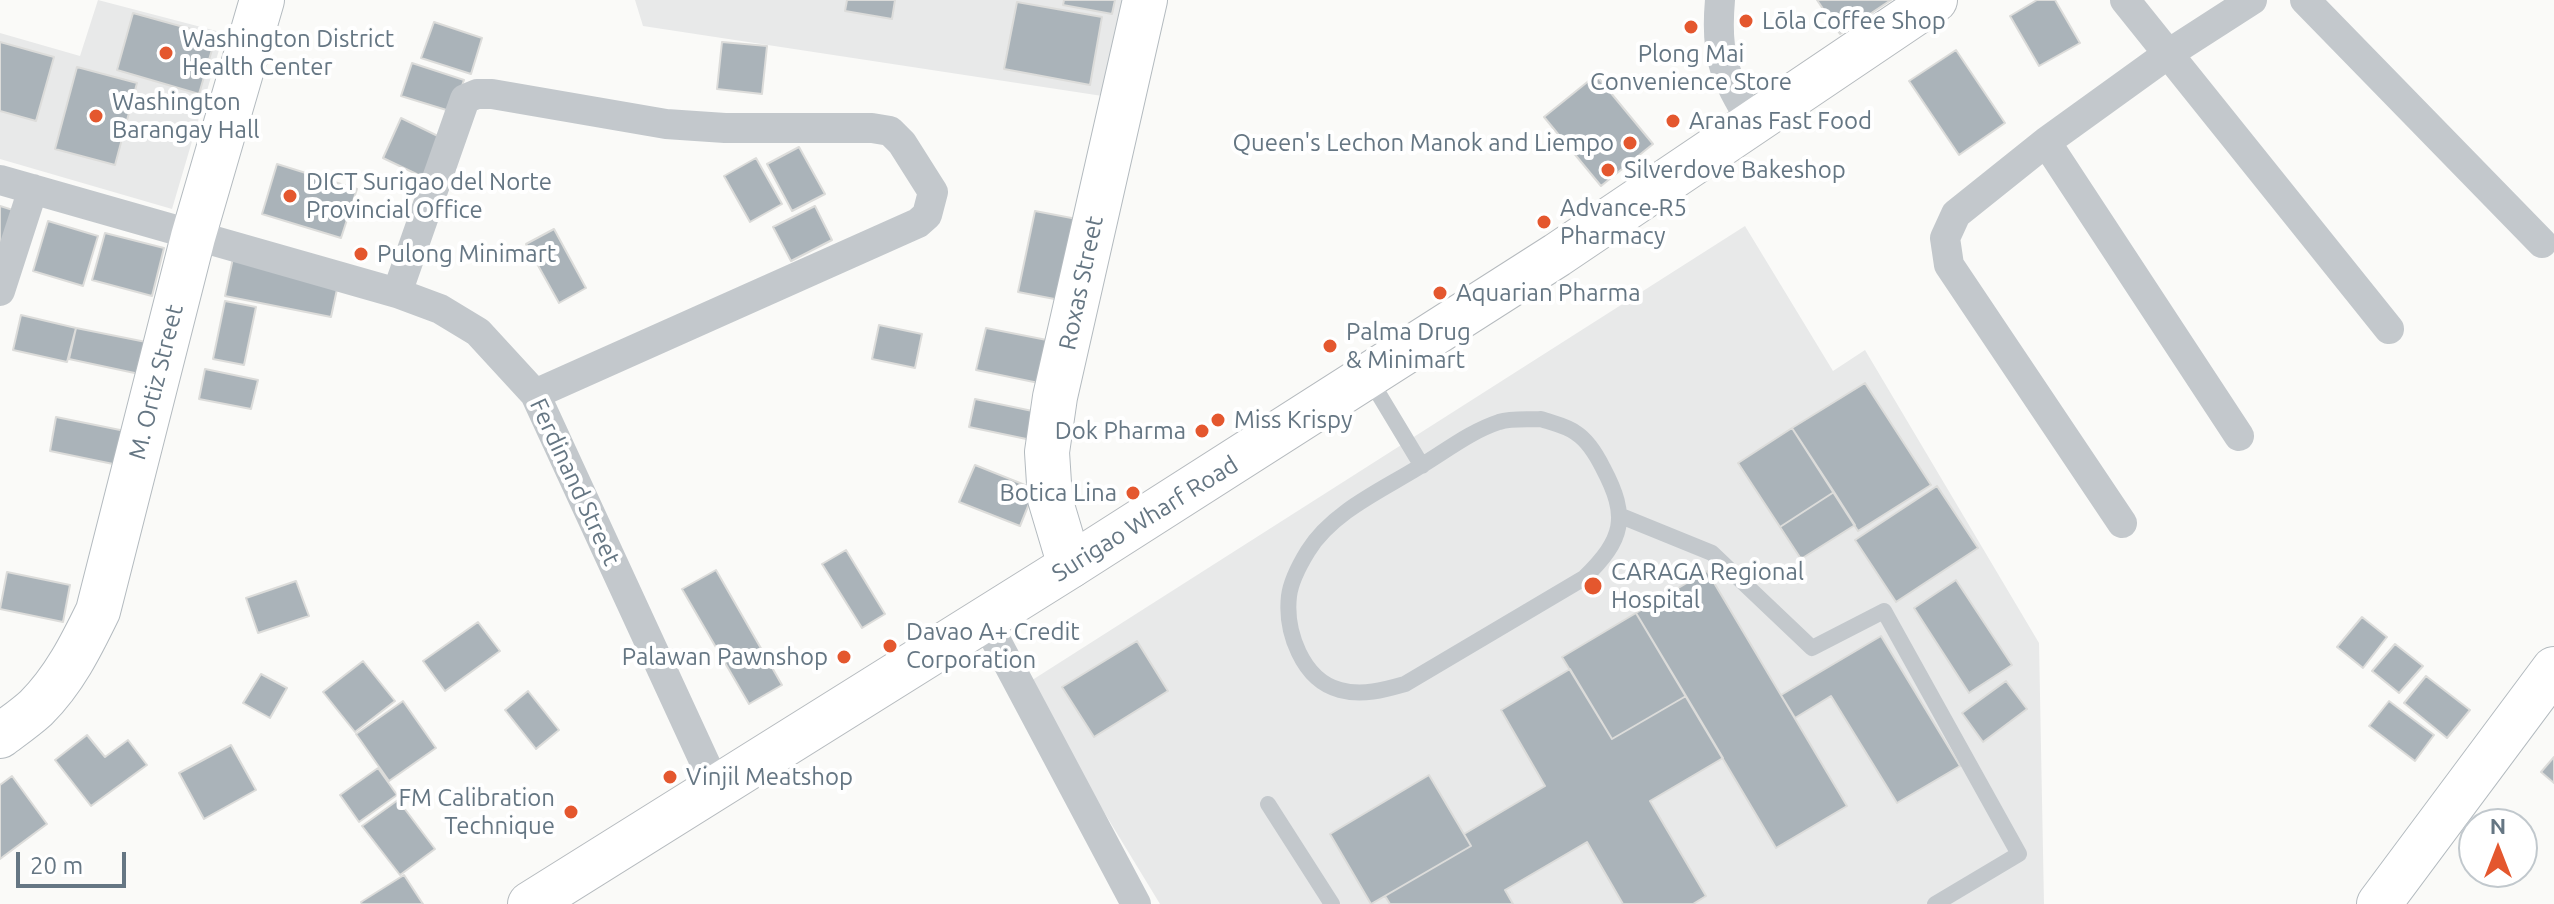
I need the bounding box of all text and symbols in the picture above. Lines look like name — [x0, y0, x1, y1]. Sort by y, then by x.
place label: Lōla Coffee Shop — [1762, 7, 1946, 35]
marker: Lōla Coffee Shop — [1737, 12, 1755, 30]
marker: Plong Mai Convenience Store — [1682, 18, 1700, 36]
place label: Washington District Health Center — [182, 25, 394, 81]
place label: Plong Mai Convenience Store — [1590, 40, 1792, 96]
marker: Washington District Health Center — [157, 44, 175, 62]
place label: Washington Barangay Hall — [112, 88, 260, 144]
marker: Washington Barangay Hall — [87, 107, 105, 125]
place label: Aranas Fast Food — [1689, 107, 1872, 135]
marker: Aranas Fast Food — [1664, 112, 1682, 130]
place label: Queen's Lechon Manok and Liempo — [1232, 129, 1614, 157]
marker: Queen's Lechon Manok and Liempo — [1621, 134, 1639, 152]
place label: Silverdove Bakeshop — [1624, 156, 1846, 184]
marker: Silverdove Bakeshop — [1599, 161, 1617, 179]
place label: DICT Surigao del Norte Provincial Office — [306, 168, 552, 224]
marker: DICT Surigao del Norte Provincial Office — [281, 187, 299, 205]
place label: Advance-R5 Pharmacy — [1560, 194, 1687, 250]
street label: Roxas Street — [1053, 213, 1109, 353]
marker: Advance-R5 Pharmacy — [1535, 213, 1553, 231]
place label: Pulong Minimart — [377, 240, 556, 268]
marker: Pulong Minimart — [352, 245, 370, 263]
place label: Aquarian Pharma — [1456, 279, 1641, 307]
marker: Aquarian Pharma — [1431, 284, 1449, 302]
street label: M. Ortiz Street — [123, 301, 189, 463]
place label: Palma Drug & Minimart — [1346, 318, 1471, 374]
marker: Palma Drug & Minimart — [1321, 337, 1339, 355]
street label: Ferdinand Street — [524, 394, 626, 570]
place label: Miss Krispy — [1234, 406, 1353, 434]
marker: Miss Krispy — [1209, 411, 1227, 429]
place label: Dok Pharma — [1055, 417, 1186, 445]
marker: Dok Pharma — [1193, 422, 1211, 440]
street label: Surigao Wharf Road — [1047, 450, 1243, 588]
place label: Botica Lina — [999, 479, 1117, 507]
marker: Botica Lina — [1124, 484, 1142, 502]
place label: CARAGA Regional Hospital — [1611, 558, 1804, 614]
marker: CARAGA Regional Hospital — [1582, 575, 1604, 597]
place label: Davao A+ Credit Corporation — [906, 618, 1080, 674]
marker: Davao A+ Credit Corporation — [881, 637, 899, 655]
place label: Palawan Pawnshop — [622, 643, 828, 671]
marker: Palawan Pawnshop — [835, 648, 853, 666]
place label: Vinjil Meatshop — [686, 763, 853, 791]
marker: Vinjil Meatshop — [661, 768, 679, 786]
place label: FM Calibration Technique — [398, 784, 555, 840]
marker: FM Calibration Technique — [562, 803, 580, 821]
north arrow — [2458, 808, 2538, 888]
text: N — [2490, 813, 2506, 838]
scale bar — [20, 836, 130, 886]
text: 20 m — [30, 852, 83, 879]

